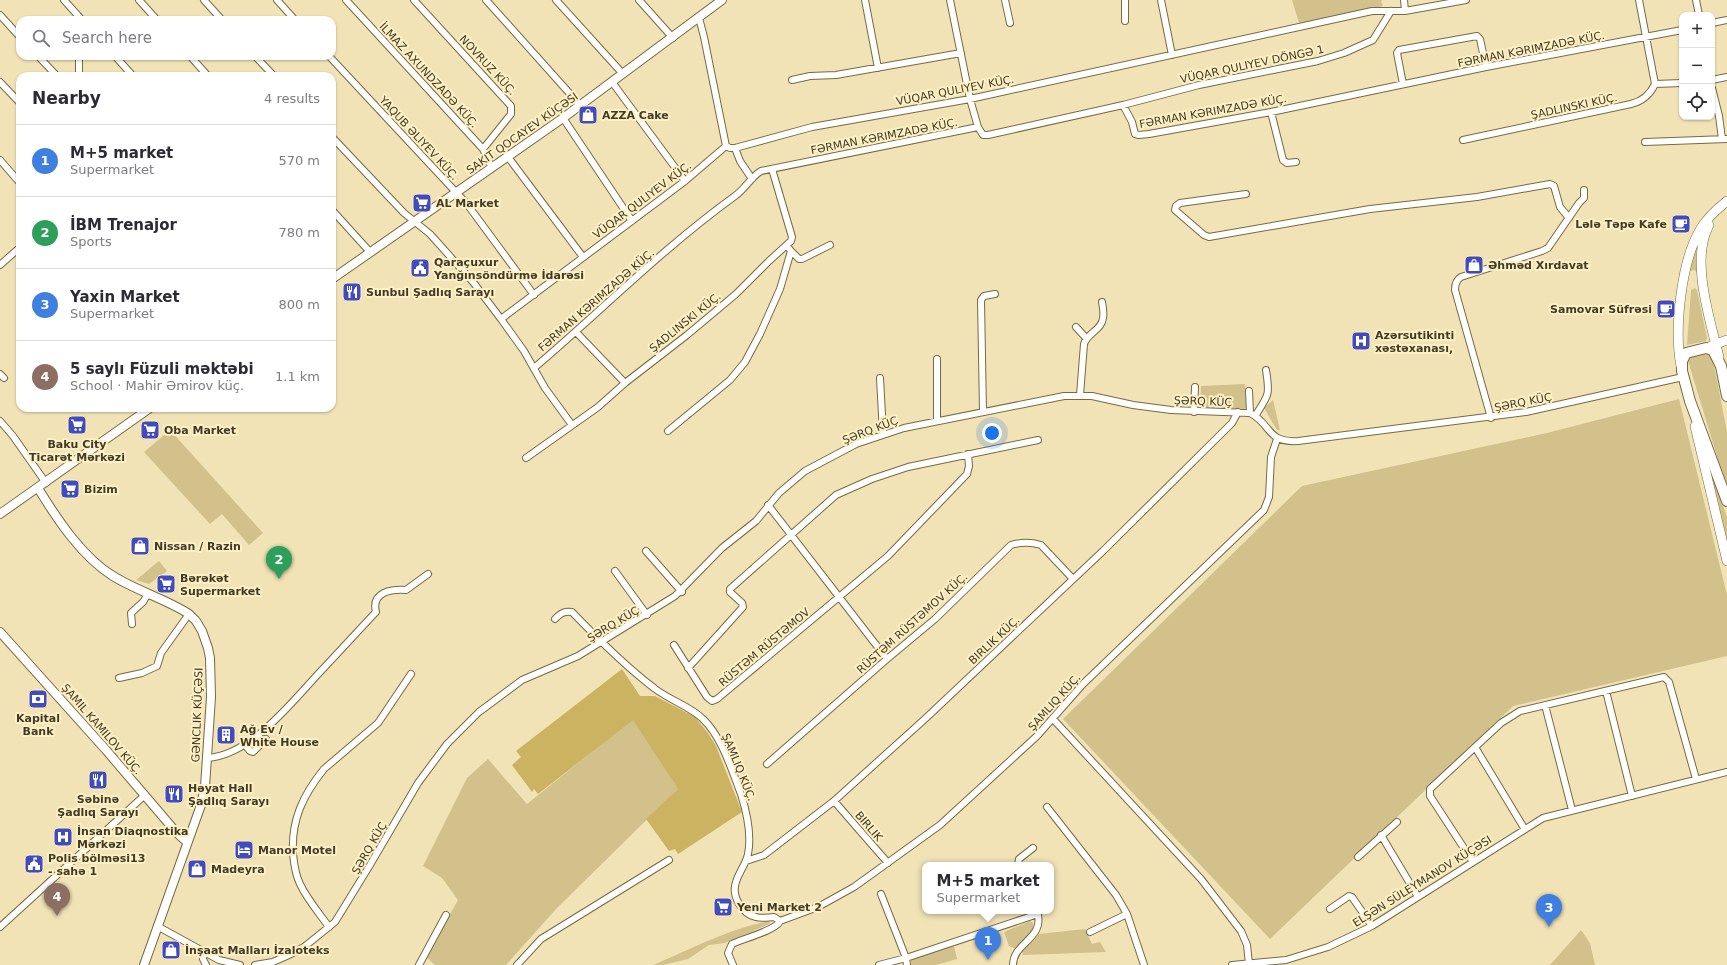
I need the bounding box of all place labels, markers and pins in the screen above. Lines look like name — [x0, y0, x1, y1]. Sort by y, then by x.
shop icon: AZZA Cake — [577, 104, 599, 126]
place label: AZZA Cake — [602, 109, 669, 122]
supermarket icon: AL Market — [411, 192, 433, 214]
place label: AL Market — [436, 197, 499, 210]
cafe icon: Lələ Təpə Kafe — [1670, 213, 1692, 235]
place label: Lələ Təpə Kafe — [1575, 218, 1667, 231]
shop icon: Əhməd Xırdavat — [1463, 254, 1485, 276]
place label: Qaraçuxur Yanğınsöndürmə İdarəsi — [433, 256, 584, 282]
public building icon: Qaraçuxur Yanğınsöndürmə İdarəsi — [409, 257, 431, 279]
place label: Əhməd Xırdavat — [1488, 259, 1589, 272]
restaurant icon: Sunbul Şadlıq Sarayı — [341, 281, 363, 303]
place label: Sunbul Şadlıq Sarayı — [366, 286, 494, 299]
cafe icon: Samovar Süfrəsi — [1655, 298, 1677, 320]
place label: Samovar Süfrəsi — [1550, 303, 1652, 316]
place label: Azərsutikinti xəstəxanası, — [1375, 329, 1454, 355]
hospital icon: Azərsutikinti xəstəxanası, — [1350, 330, 1372, 352]
supermarket icon: Baku City Ticarət Mərkəzi — [66, 414, 88, 436]
supermarket icon: Oba Market — [139, 419, 161, 441]
place label: Oba Market — [164, 424, 236, 437]
place label: Baku City Ticarət Mərkəzi — [29, 438, 125, 464]
supermarket icon: Bizim — [59, 478, 81, 500]
place label: Bizim — [84, 483, 118, 496]
shop icon: Nissan / Razin — [129, 535, 151, 557]
place label: Nissan / Razin — [154, 540, 241, 553]
pin: 2 — [266, 546, 292, 579]
place label: Bərəkət Supermarket — [180, 572, 261, 598]
supermarket icon: Bərəkət Supermarket — [155, 573, 177, 595]
bank icon: Kapital Bank — [27, 688, 49, 710]
place label: Kapital Bank — [16, 712, 60, 738]
place label: Ağ Ev / White House — [240, 723, 319, 749]
building icon: Ağ Ev / White House — [215, 724, 237, 746]
restaurant icon: Səbinə Şadlıq Sarayı — [87, 769, 109, 791]
place label: Həyat Hall Şadlıq Sarayı — [188, 782, 269, 808]
restaurant icon: Həyat Hall Şadlıq Sarayı — [163, 783, 185, 805]
place label: Səbinə Şadlıq Sarayı — [57, 793, 139, 819]
place label: İnsan Diaqnostika Mərkəzi — [77, 824, 188, 851]
hospital icon: İnsan Diaqnostika Mərkəzi — [52, 826, 74, 848]
hotel icon: Manor Motel — [233, 839, 255, 861]
place label: Manor Motel — [258, 844, 336, 857]
place label: Polis bölməsi13 - sahə 1 — [48, 852, 145, 878]
public building icon: Polis bölməsi13 - sahə 1 — [23, 853, 45, 875]
shop icon: Madeyra — [186, 858, 208, 880]
place label: Madeyra — [211, 863, 265, 876]
pin: 4 — [44, 883, 70, 916]
pin: 3 — [1536, 894, 1562, 927]
supermarket icon: Yeni Market 2 — [712, 896, 734, 918]
place label: Yeni Market 2 — [736, 901, 822, 914]
pin: 1 — [975, 927, 1001, 960]
shop icon: İnşaat Malları İzaloteks — [160, 939, 182, 961]
place label: İnşaat Malları İzaloteks — [185, 943, 330, 957]

